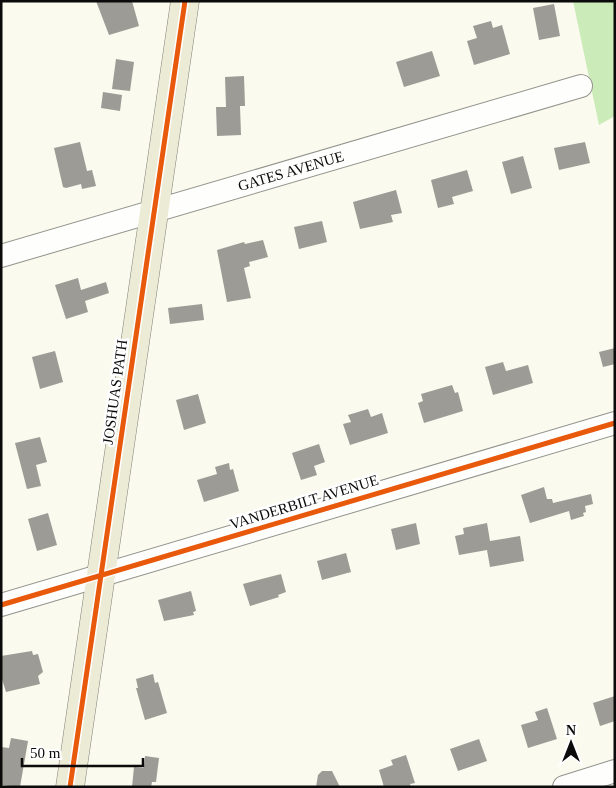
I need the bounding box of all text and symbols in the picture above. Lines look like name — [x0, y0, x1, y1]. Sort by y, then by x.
street label: GATES AVENUE — [236, 148, 346, 194]
street label: JOSHUAS PATH — [100, 338, 130, 445]
street label: VANDERBILT AVENUE — [228, 472, 380, 532]
north arrow — [546, 718, 596, 768]
text: N — [566, 723, 576, 738]
scale bar — [22, 736, 144, 768]
text: 50 m — [30, 745, 61, 761]

